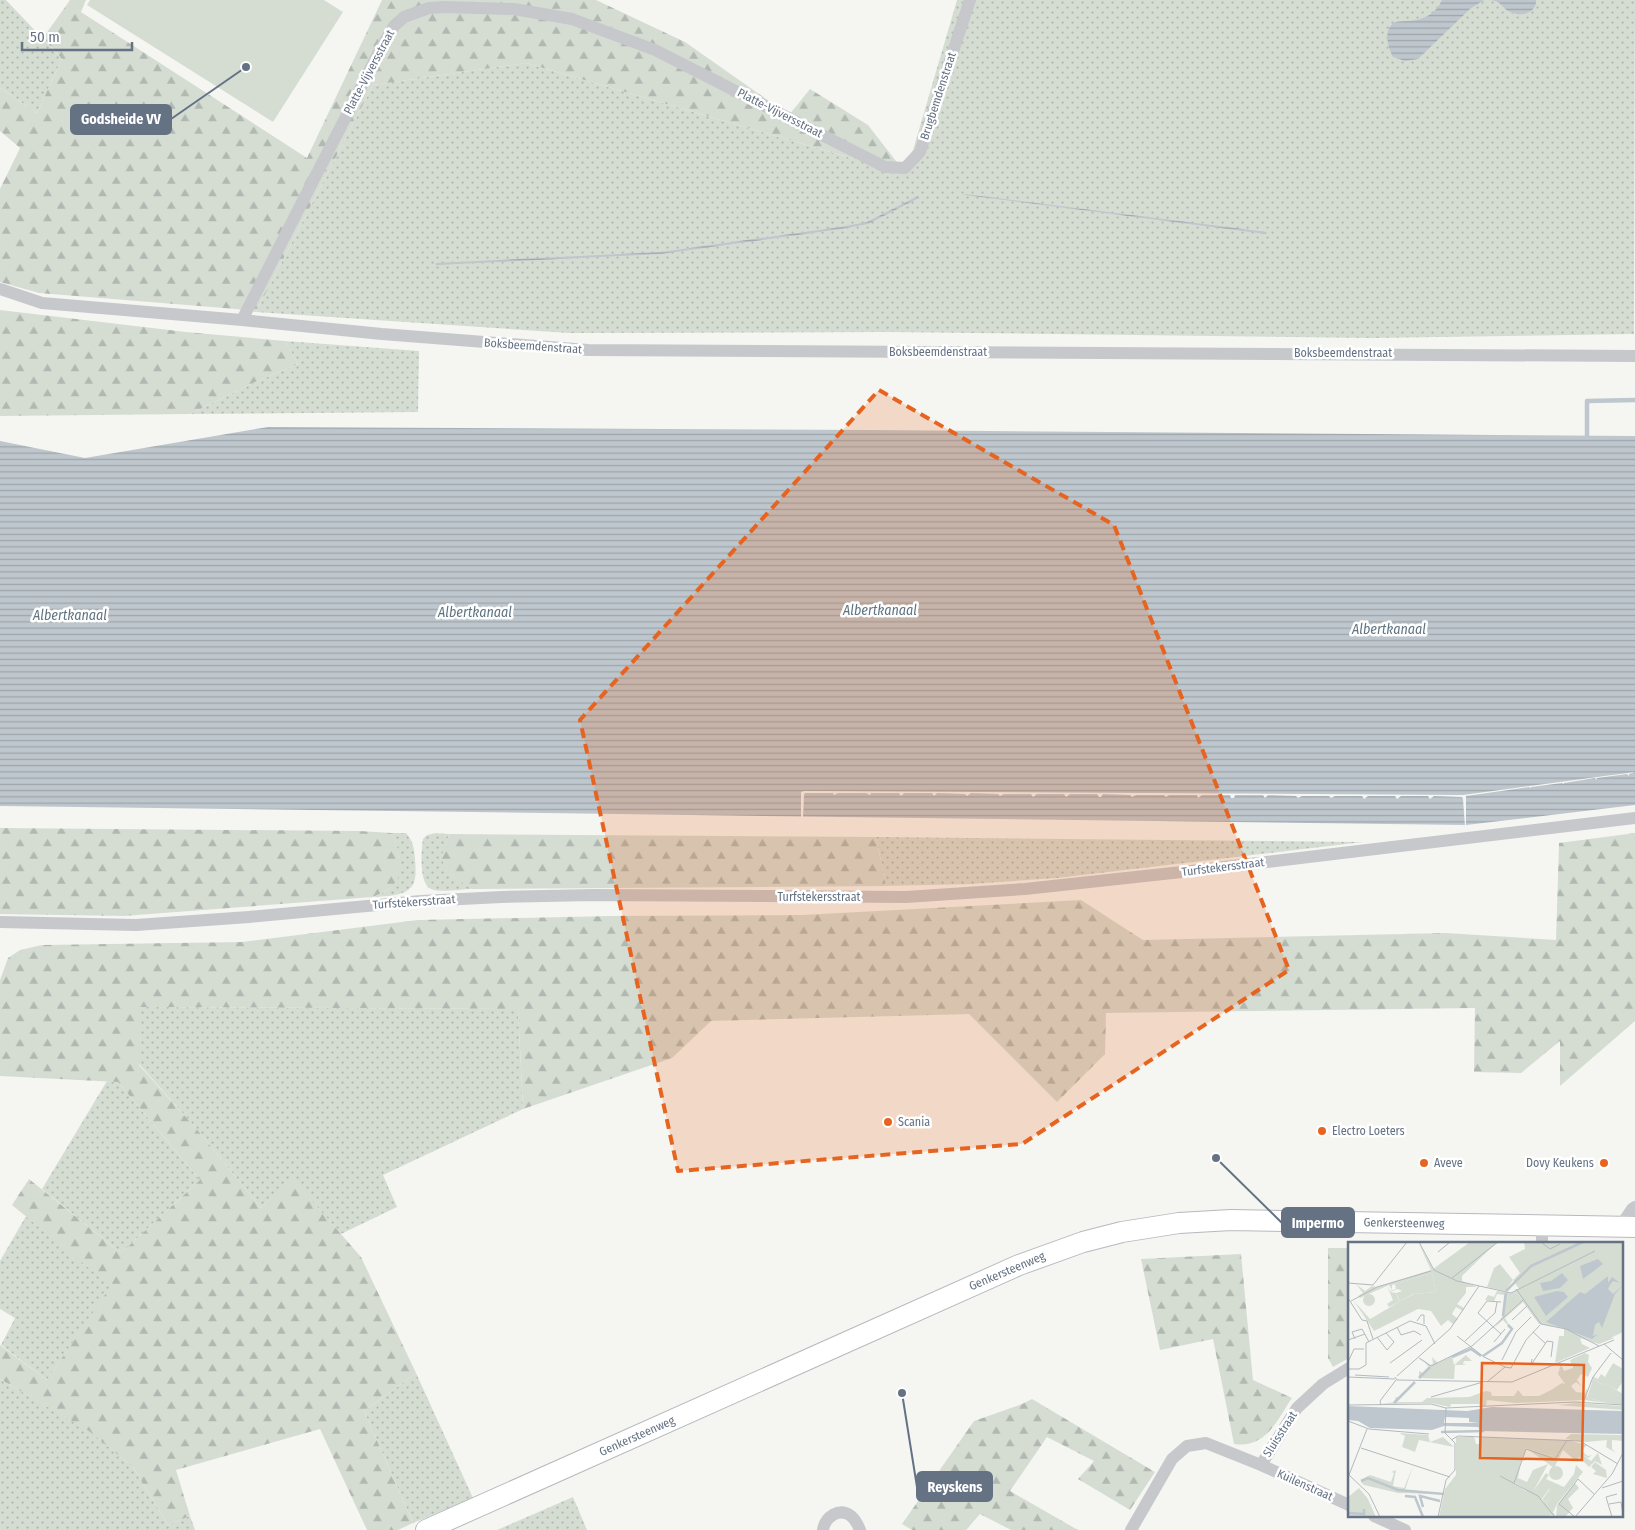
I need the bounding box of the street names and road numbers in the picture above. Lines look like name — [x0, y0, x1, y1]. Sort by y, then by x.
street label: Platte-Vijversstraat — [341, 27, 397, 117]
street label: Brugbemdenstraat — [917, 50, 959, 142]
street label: Platte-Vijversstraat — [735, 85, 825, 141]
street label: Boksbeemdenstraat — [484, 336, 583, 356]
street label: Boksbeemdenstraat — [889, 345, 987, 359]
street label: Boksbeemdenstraat — [1294, 346, 1392, 360]
street label: Turfstekersstraat — [1181, 855, 1265, 879]
street label: Turfstekersstraat — [778, 890, 861, 904]
street label: Turfstekersstraat — [372, 892, 456, 912]
street label: Genkersteenweg — [1363, 1215, 1445, 1231]
street label: Genkersteenweg — [967, 1249, 1047, 1293]
street label: Sluisstraat — [1260, 1408, 1300, 1460]
street label: Genkersteenweg — [597, 1413, 677, 1459]
street label: Kuilenstraat — [1275, 1467, 1335, 1504]

